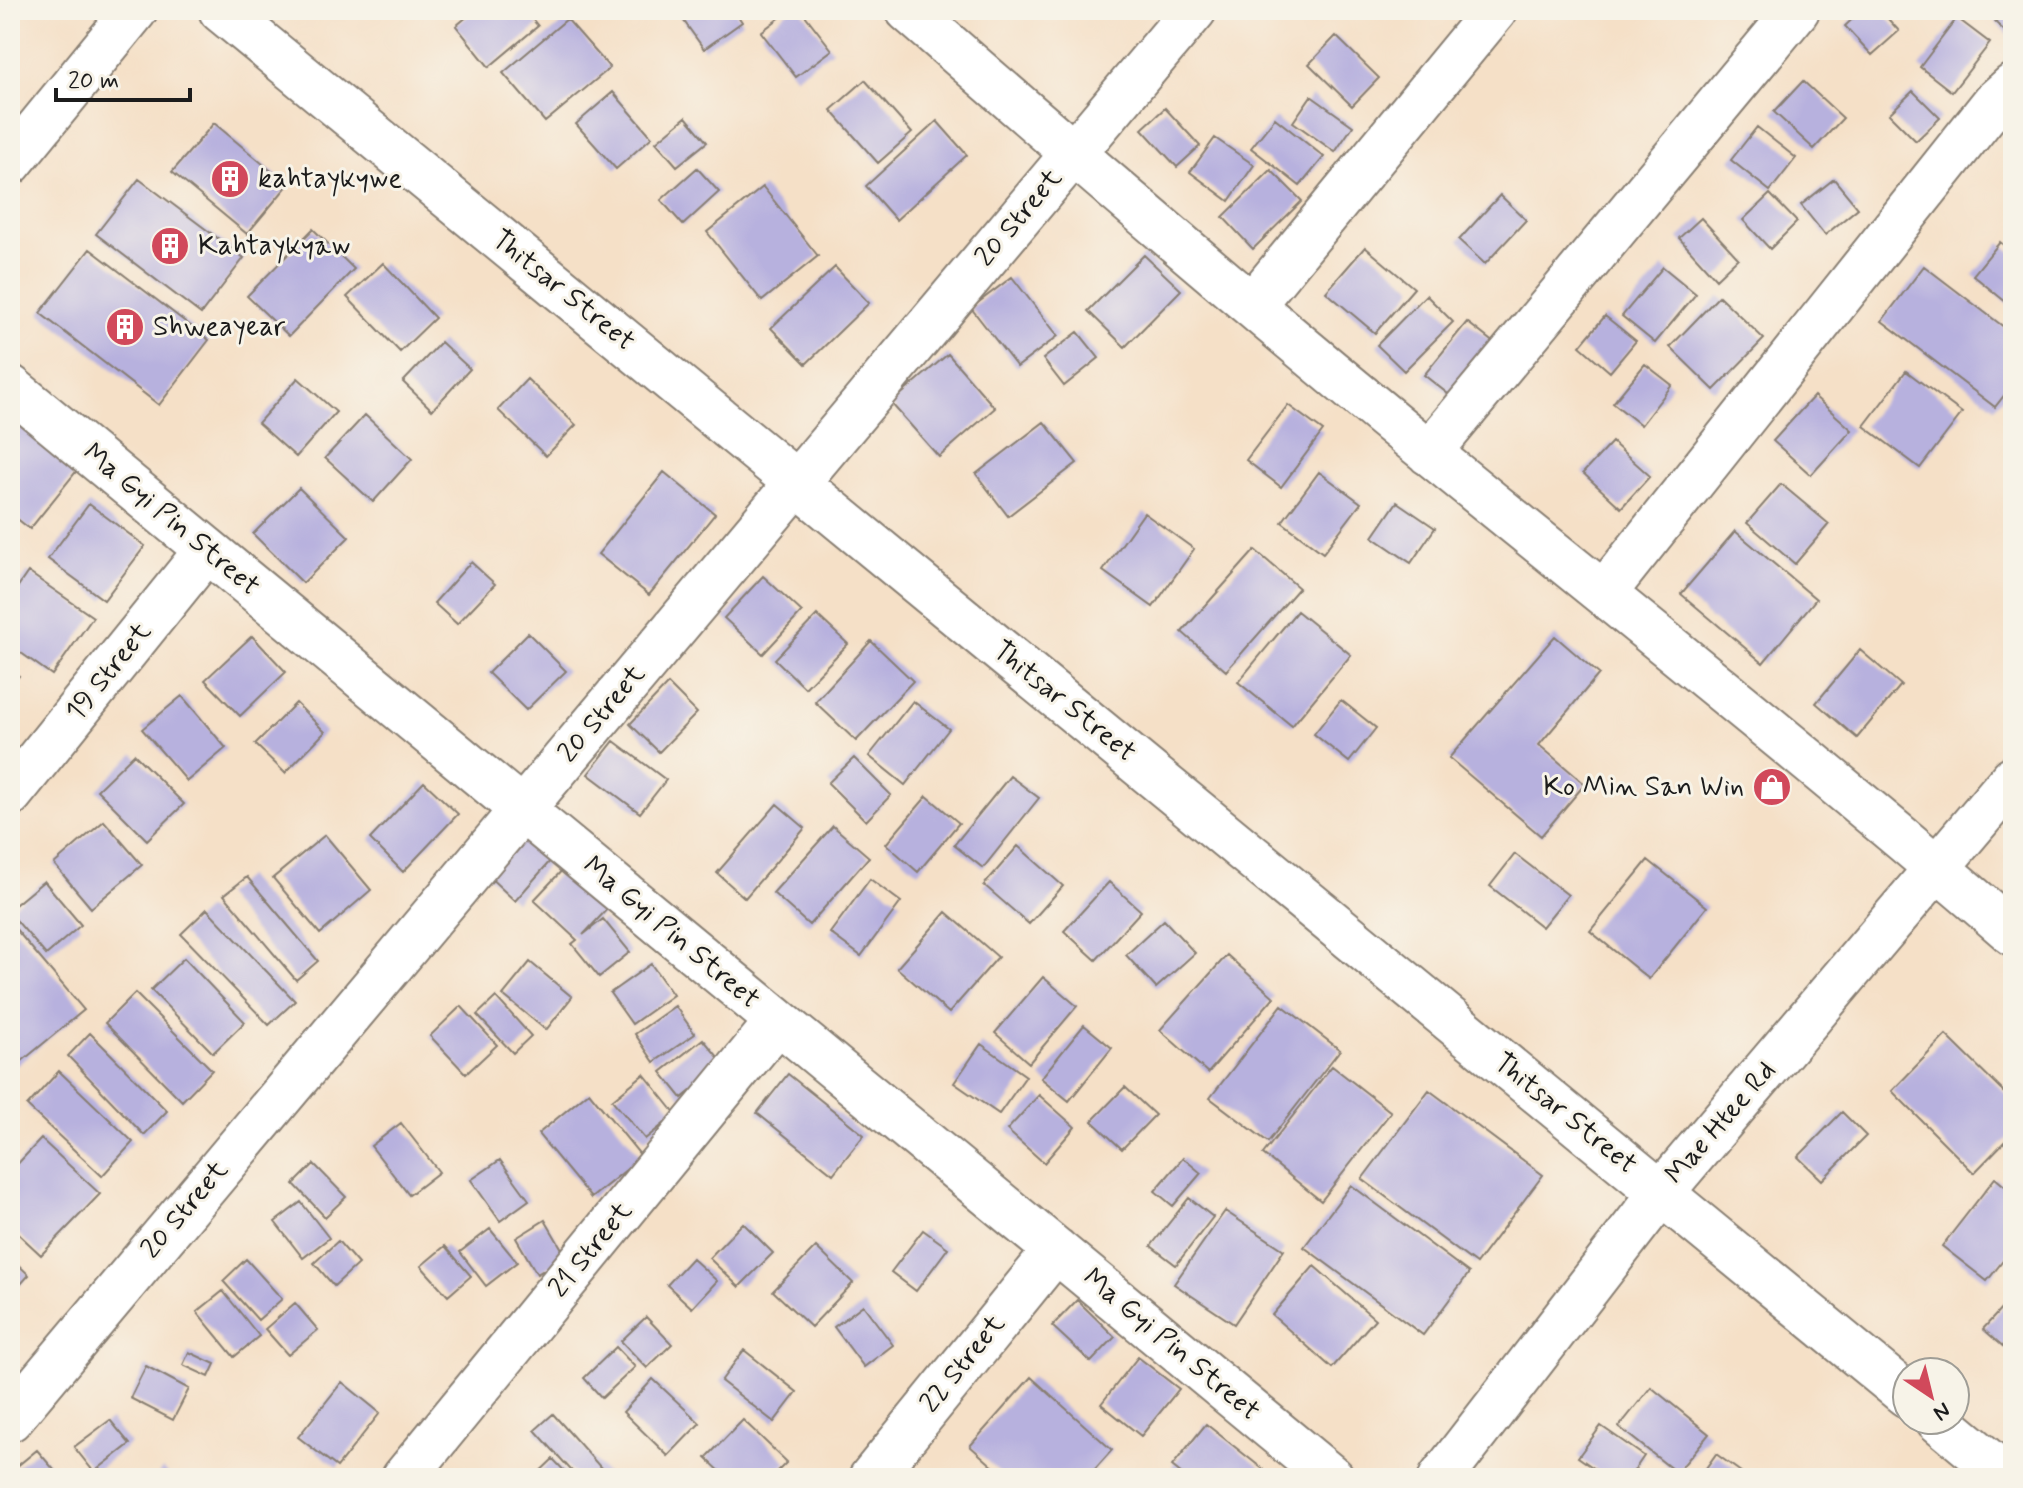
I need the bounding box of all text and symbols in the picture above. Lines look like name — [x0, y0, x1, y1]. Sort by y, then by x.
scale bar — [56, 52, 190, 102]
text: 20 m — [68, 66, 119, 97]
building icon: kahtaykywe — [209, 158, 251, 200]
place label: kahtaykywe — [258, 161, 402, 198]
street label: 20 Street — [967, 161, 1071, 275]
street label: Thitsar Street — [484, 222, 642, 360]
building icon: Kahtaykyaw — [149, 225, 191, 267]
place label: Kahtaykyaw — [198, 228, 350, 265]
building icon: Shweayear — [104, 306, 146, 348]
place label: Shweayear — [153, 309, 286, 346]
street label: Ma Gyi Pin Street — [75, 435, 267, 605]
street label: 19 Street — [58, 615, 161, 729]
street label: Thitsar Street — [985, 633, 1143, 771]
street label: 20 Street — [550, 657, 654, 771]
shop icon: Ko Min San Win — [1751, 766, 1793, 808]
place label: Ko Min San Win — [1543, 769, 1744, 806]
street label: Ma Gyi Pin Street — [575, 848, 767, 1018]
street label: Thitsar Street — [1486, 1045, 1644, 1183]
street label: Mae Htee Rd — [1657, 1054, 1785, 1192]
street label: 20 Street — [133, 1153, 237, 1267]
street label: 21 Street — [541, 1194, 641, 1306]
street label: Ma Gyi Pin Street — [1075, 1260, 1267, 1430]
street label: 22 Street — [912, 1307, 1014, 1421]
north arrow — [1891, 1356, 1971, 1436]
text: N — [1927, 1395, 1955, 1426]

